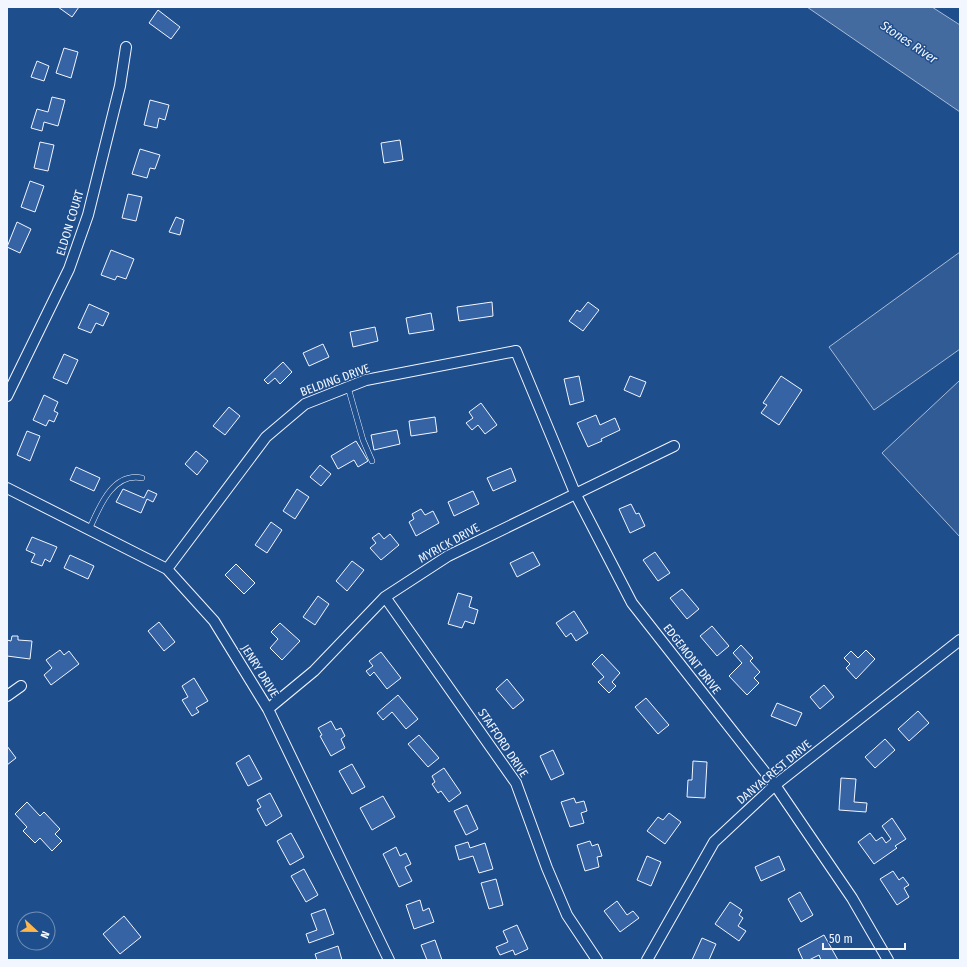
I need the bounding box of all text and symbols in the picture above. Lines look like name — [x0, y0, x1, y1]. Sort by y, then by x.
water label: Stones River — [877, 17, 941, 67]
street label: ELDON COURT — [53, 188, 87, 258]
street label: BELDING DRIVE — [298, 361, 372, 399]
street label: MYRICK DRIVE — [416, 520, 482, 566]
street label: EDGEMONT DRIVE — [660, 621, 724, 697]
street label: JENRY DRIVE — [238, 642, 282, 700]
street label: STAFFORD DRIVE — [475, 706, 531, 780]
street label: DANYACREST DRIVE — [734, 737, 814, 807]
north arrow — [16, 911, 56, 951]
scale bar — [823, 925, 905, 951]
text: N — [38, 929, 52, 940]
text: 50 m — [829, 932, 853, 946]

